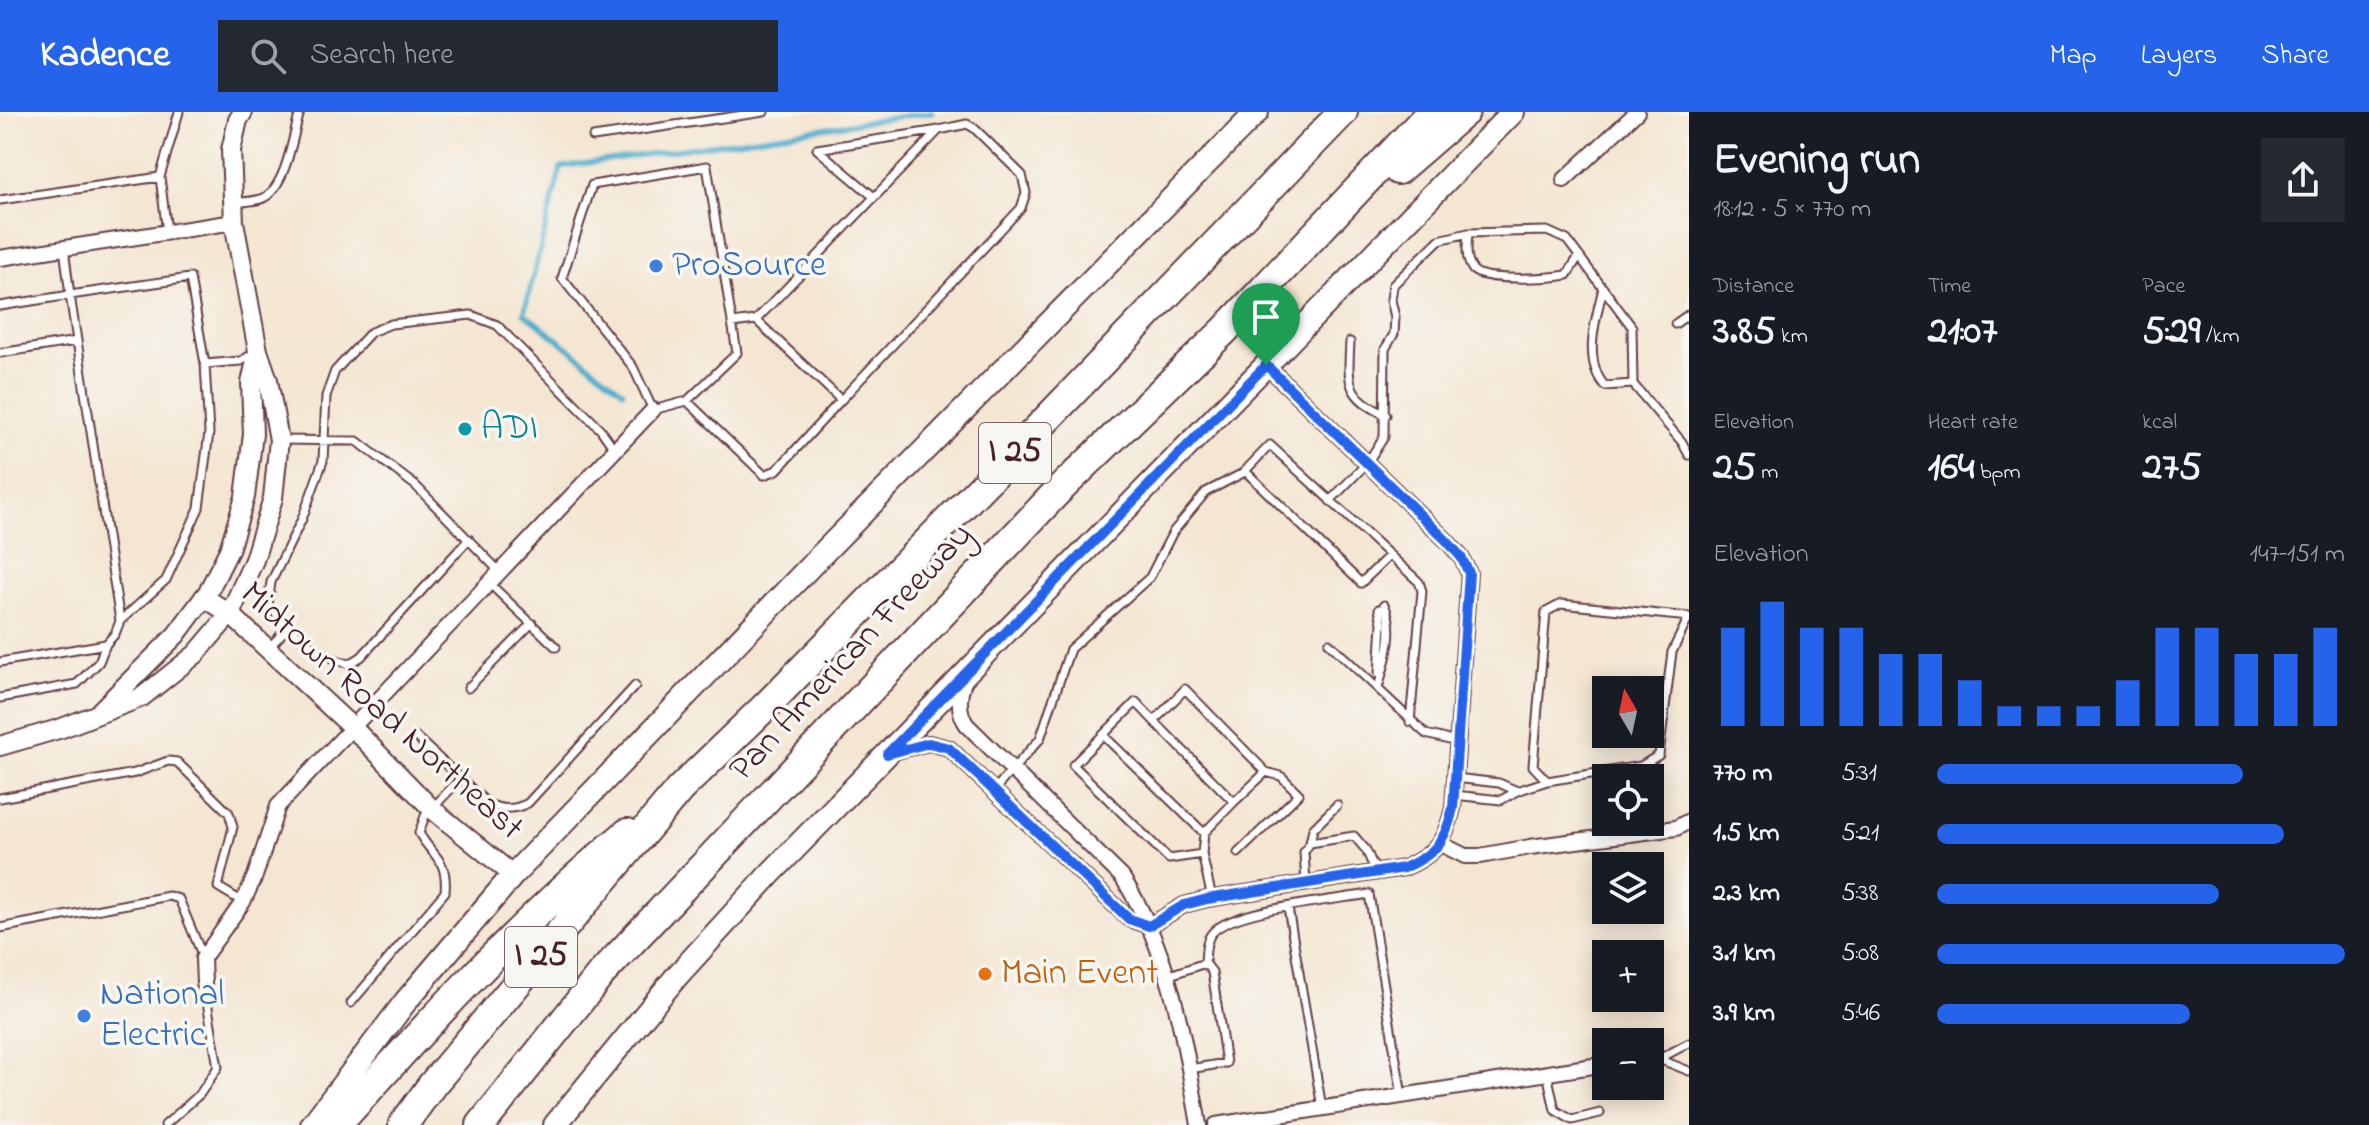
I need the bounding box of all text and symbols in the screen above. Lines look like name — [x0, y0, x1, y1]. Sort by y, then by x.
search box — [218, 20, 778, 92]
text: Kadence — [40, 28, 170, 84]
icon: search — [246, 34, 290, 78]
text: Search here — [310, 34, 454, 78]
text: Map — [2049, 36, 2097, 77]
text: Layers — [2141, 36, 2217, 77]
text: Share — [2261, 36, 2329, 77]
text: Evening run — [1713, 129, 1920, 193]
button: share — [2261, 138, 2345, 222]
text: 18:12 · 5 × 770 m — [1713, 191, 1871, 229]
place label: ProSource — [672, 240, 827, 293]
marker: ProSource — [647, 257, 665, 275]
text: Distance — [1713, 271, 1794, 303]
text: Time — [1928, 271, 1971, 303]
text: Pace — [2142, 271, 2185, 303]
pin — [1232, 283, 1300, 365]
icon: arrive — [1244, 295, 1288, 339]
text: 3.85 — [1713, 303, 1776, 362]
text: 21:07 — [1928, 303, 1997, 362]
text: 5:29 — [2142, 303, 2201, 362]
text: km — [1776, 321, 1808, 353]
text: /km — [2201, 321, 2240, 353]
place label: ADI — [481, 403, 538, 456]
text: Elevation — [1713, 407, 1794, 439]
text: Heart rate — [1928, 407, 2018, 439]
text: kcal — [2142, 407, 2177, 439]
marker: ADI — [456, 420, 474, 438]
road number: I 25 — [979, 423, 1051, 483]
text: 25 — [1713, 439, 1756, 498]
text: 164 — [1928, 439, 1974, 498]
text: 275 — [2142, 439, 2202, 498]
text: m — [1756, 457, 1778, 489]
text: bpm — [1974, 457, 2021, 489]
street label: Pan American Freeway — [717, 511, 987, 795]
text: Elevation — [1713, 536, 1809, 574]
text: 147–151 m — [2250, 536, 2345, 574]
street label: Midtown Road Northeast — [227, 570, 535, 854]
north arrow — [1592, 676, 1664, 748]
map controls — [1592, 676, 1664, 1100]
text: 770 m — [1713, 755, 1772, 793]
text: 5:31 — [1841, 755, 1877, 793]
button: locate — [1592, 764, 1664, 836]
text: 1.5 km — [1713, 815, 1780, 853]
text: 5:21 — [1841, 815, 1879, 853]
button: layers — [1592, 852, 1664, 924]
text: 2.3 km — [1713, 875, 1780, 913]
text: 5:38 — [1841, 875, 1879, 913]
road number: I 25 — [505, 927, 577, 987]
text: 3.1 km — [1713, 935, 1775, 973]
text: 5:08 — [1841, 935, 1879, 973]
button: + — [1592, 940, 1664, 1012]
place label: Main Event — [1001, 948, 1158, 1001]
marker: Main Event — [976, 965, 994, 983]
place label: National Electric — [100, 969, 224, 1063]
text: 3.9 km — [1713, 995, 1775, 1033]
text: 5:46 — [1841, 995, 1880, 1033]
marker: National Electric — [75, 1007, 93, 1025]
button: − — [1592, 1028, 1664, 1100]

